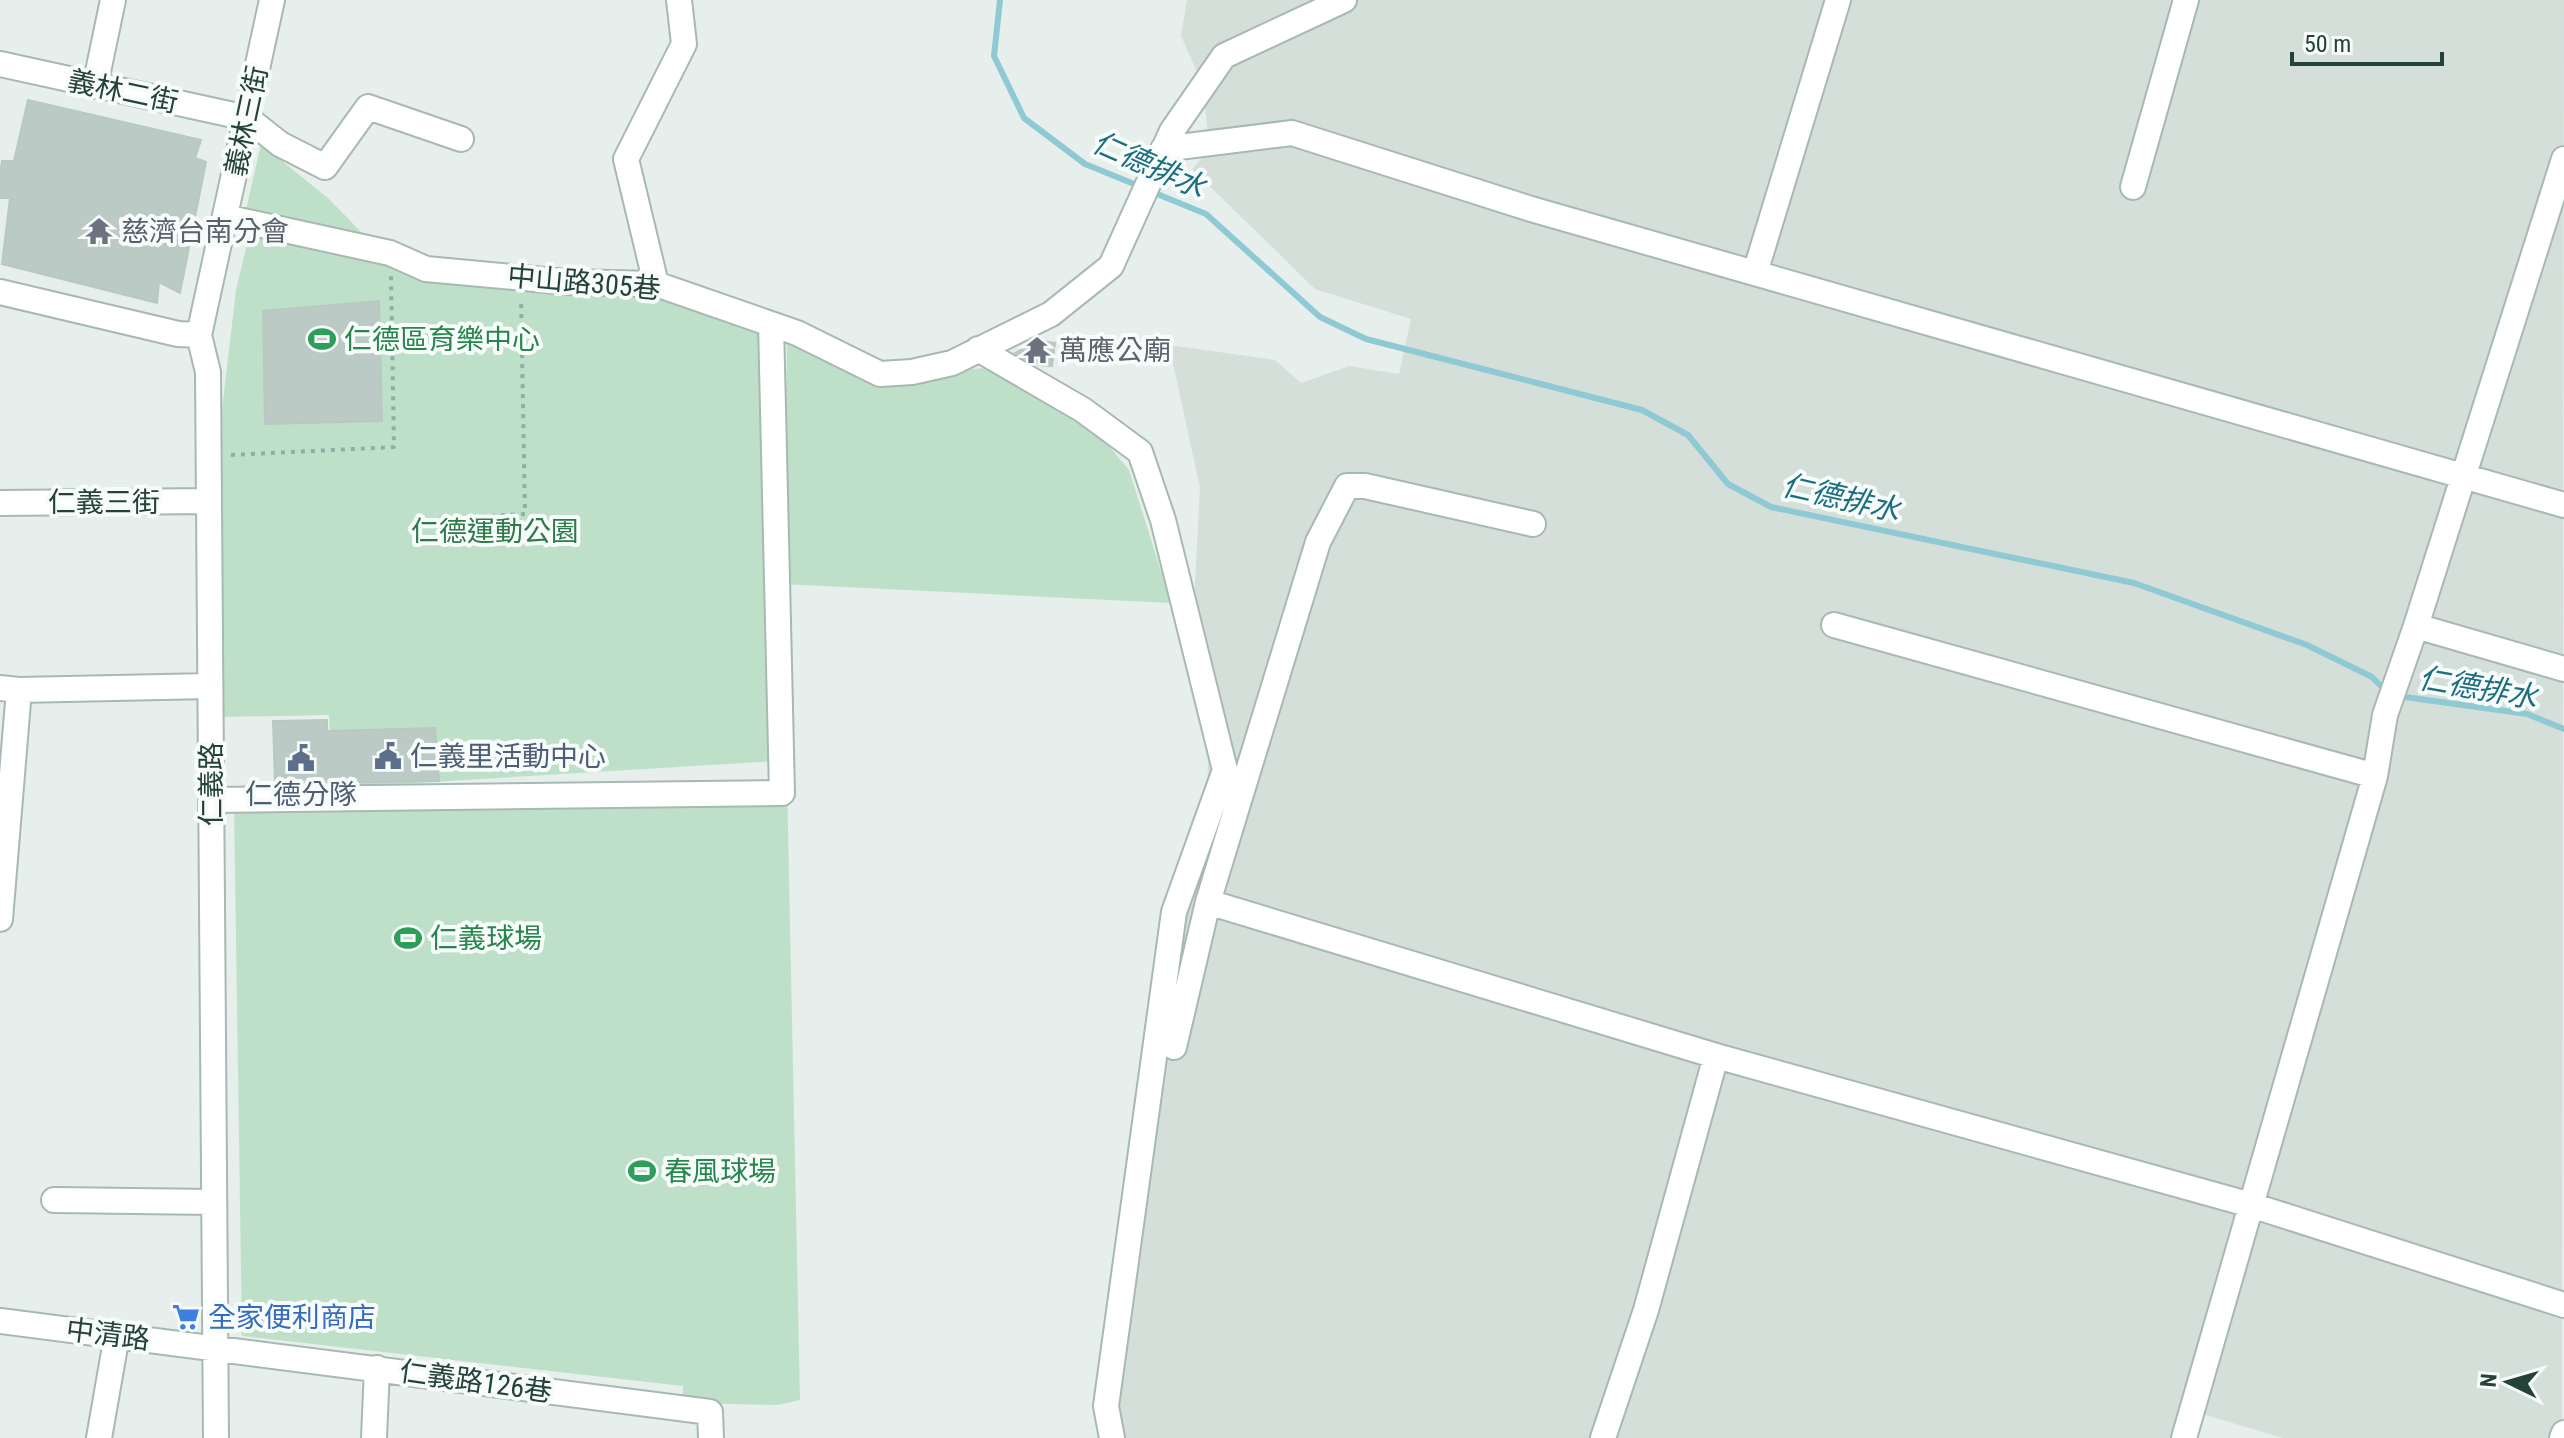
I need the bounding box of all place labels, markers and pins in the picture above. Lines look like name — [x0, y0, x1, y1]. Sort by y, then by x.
place label: 慈濟台南分會 — [121, 215, 289, 248]
temple icon: 慈濟台南分會 — [84, 216, 114, 246]
place label: 仁德區育樂中心 — [344, 323, 540, 356]
sports icon: 仁德區育樂中心 — [307, 324, 337, 354]
place label: 萬應公廟 — [1059, 334, 1171, 367]
temple icon: 萬應公廟 — [1022, 335, 1052, 365]
place label: 仁義里活動中心 — [410, 740, 606, 773]
public building icon: 仁義里活動中心 — [373, 741, 403, 771]
public building icon: 仁德分隊 — [286, 743, 316, 773]
place label: 仁德分隊 — [245, 778, 357, 811]
place label: 仁義球場 — [430, 922, 542, 955]
sports icon: 仁義球場 — [393, 923, 423, 953]
place label: 春風球場 — [664, 1155, 776, 1188]
sports icon: 春風球場 — [627, 1156, 657, 1186]
place label: 全家便利商店 — [208, 1301, 376, 1334]
supermarket icon: 全家便利商店 — [171, 1302, 201, 1332]

